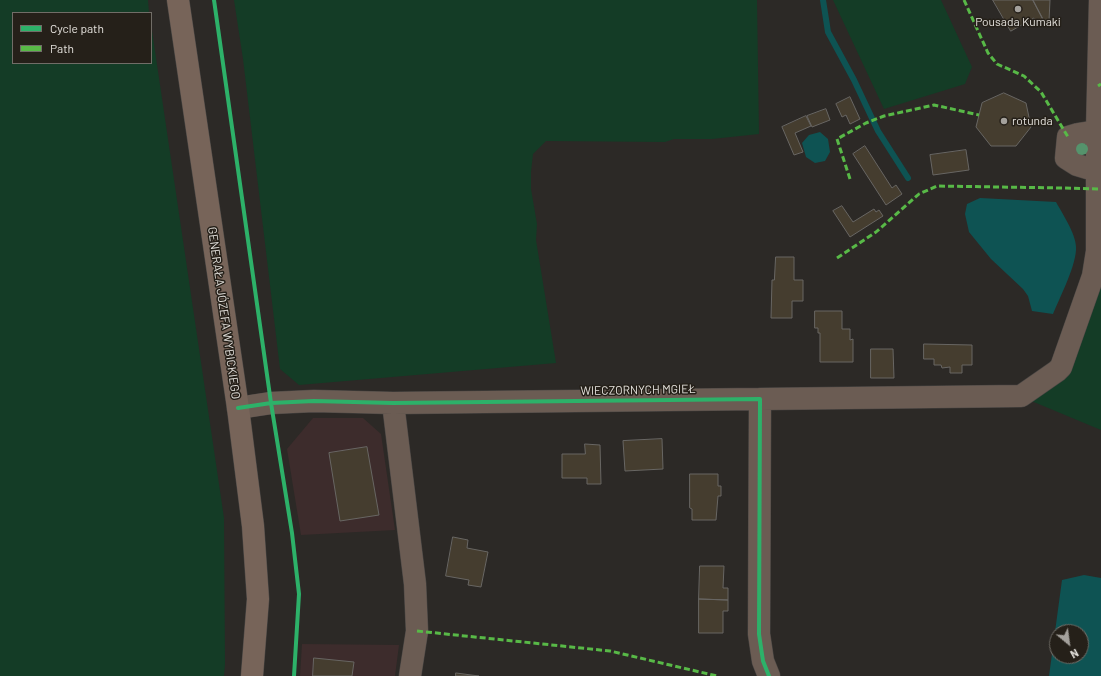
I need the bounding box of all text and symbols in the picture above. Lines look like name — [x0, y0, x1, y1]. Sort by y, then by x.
marker: Pousada Kumaki — [1013, 4, 1023, 14]
legend — [12, 12, 152, 64]
place label: Pousada Kumaki — [975, 15, 1061, 29]
text: Cycle path — [50, 21, 104, 35]
text: Path — [50, 41, 74, 55]
place label: rotunda — [1012, 114, 1053, 128]
marker: rotunda — [999, 116, 1009, 126]
street label: GENERAŁA JÓZEFA WYBICKIEGO — [205, 226, 243, 400]
street label: WIECZORNYCH MGIEŁ — [580, 382, 696, 398]
north arrow — [1049, 624, 1089, 664]
text: N — [1068, 647, 1081, 662]

